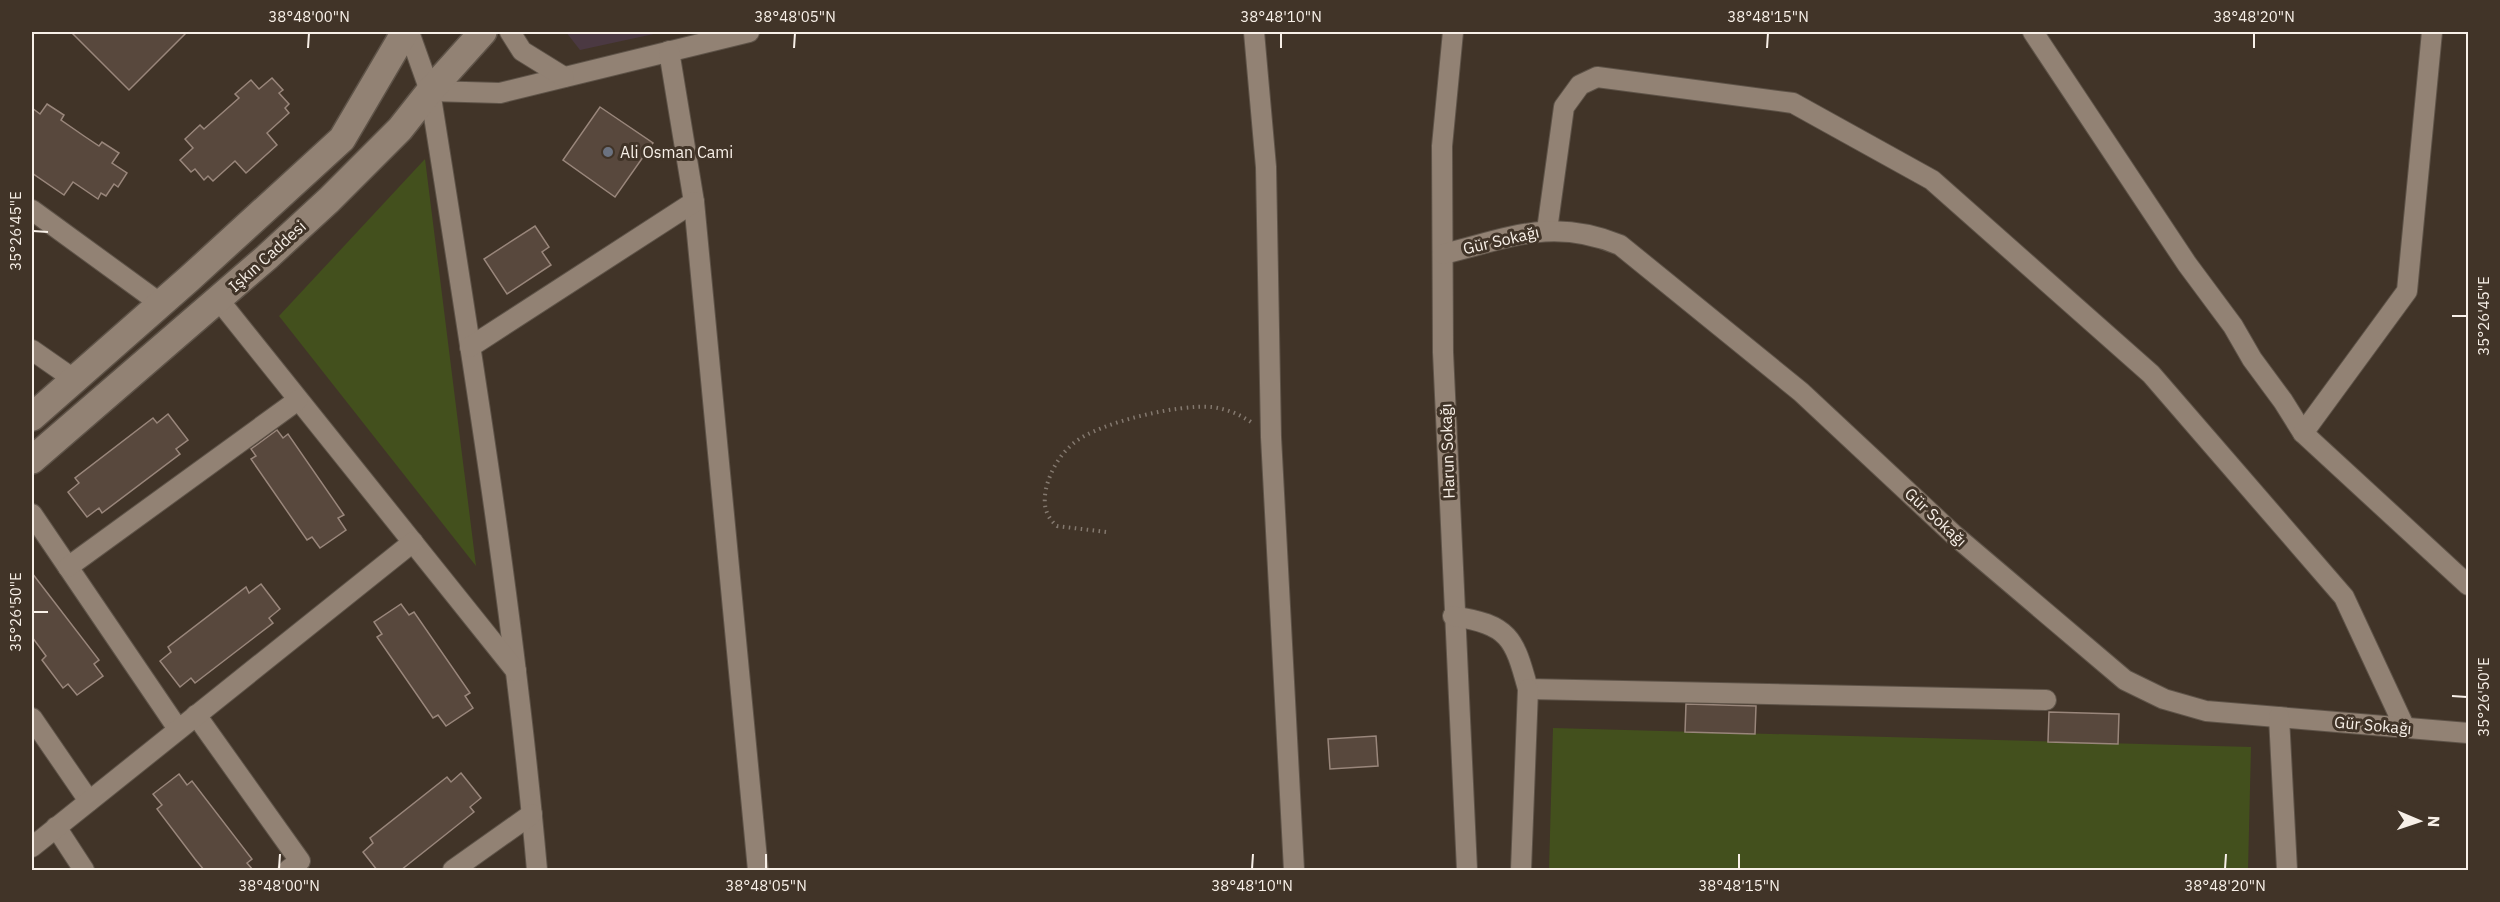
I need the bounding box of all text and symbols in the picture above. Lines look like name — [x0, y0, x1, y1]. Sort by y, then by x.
text: 38°48'00"N — [268, 7, 350, 26]
text: 38°48'05"N — [754, 7, 836, 26]
text: 38°48'10"N — [1240, 7, 1322, 26]
text: 38°48'15"N — [1727, 7, 1809, 26]
text: 38°48'20"N — [2213, 7, 2295, 26]
place label: Ali Osman Cami — [620, 142, 733, 162]
marker: Ali Osman Cami — [601, 145, 615, 159]
text: 35°26'45"E — [6, 191, 25, 271]
street label: Işkın Caddesi — [224, 216, 310, 296]
street label: Gür Sokağı — [1461, 222, 1541, 258]
text: 35°26'45"E — [2474, 276, 2493, 356]
street label: Harun Sokağı — [1435, 403, 1459, 499]
street label: Gür Sokağı — [1901, 483, 1971, 551]
text: 35°26'50"E — [6, 572, 25, 652]
text: 35°26'50"E — [2474, 657, 2493, 737]
street label: Gür Sokağı — [2334, 712, 2412, 738]
north arrow — [2389, 791, 2449, 851]
text: N — [2424, 815, 2444, 828]
text: 38°48'00"N — [238, 876, 320, 895]
text: 38°48'05"N — [725, 876, 807, 895]
text: 38°48'10"N — [1211, 876, 1293, 895]
text: 38°48'15"N — [1698, 876, 1780, 895]
text: 38°48'20"N — [2184, 876, 2266, 895]

